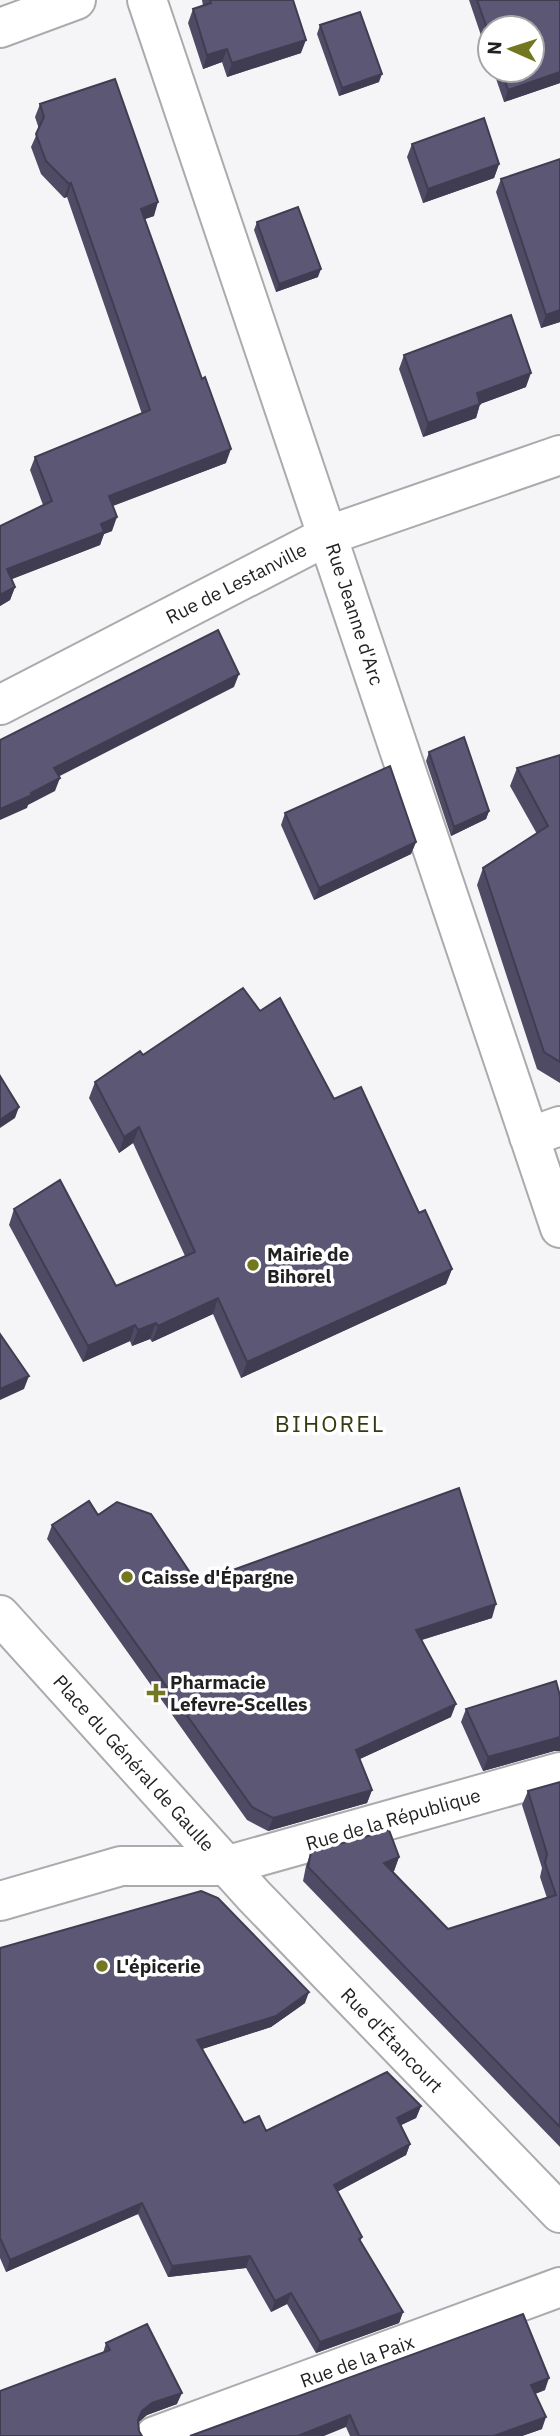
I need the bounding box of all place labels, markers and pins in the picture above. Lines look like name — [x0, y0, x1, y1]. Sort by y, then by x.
place label: Mairie de Bihorel — [267, 1242, 349, 1288]
marker: Mairie de Bihorel — [245, 1257, 261, 1273]
place label: Caisse d'Épargne — [141, 1565, 294, 1589]
marker: Caisse d'Épargne — [119, 1569, 135, 1585]
place label: Pharmacie Lefevre-Scelles — [170, 1670, 308, 1716]
marker: Pharmacie Lefevre-Scelles — [148, 1685, 164, 1701]
place label: L'épicerie — [116, 1954, 201, 1978]
marker: L'épicerie — [94, 1958, 110, 1974]

